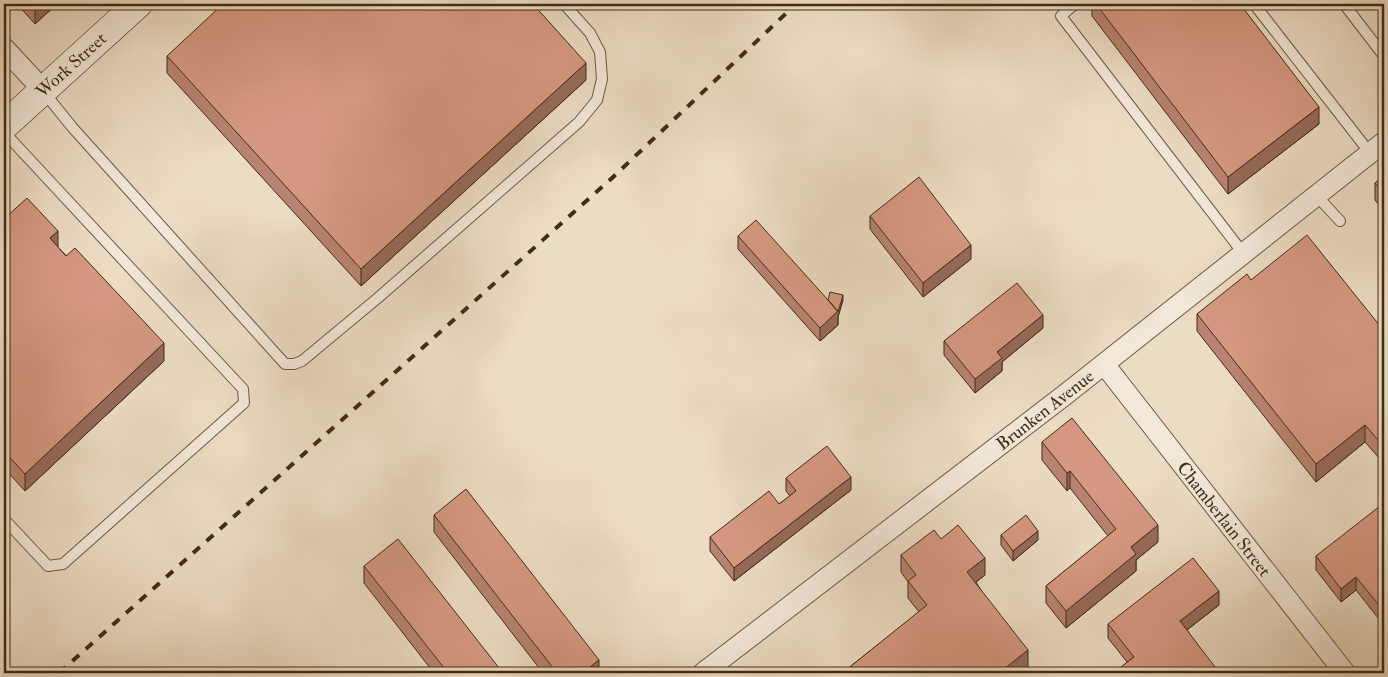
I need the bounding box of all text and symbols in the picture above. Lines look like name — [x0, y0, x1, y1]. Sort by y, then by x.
street label: Work Street — [30, 27, 112, 104]
street label: Brunken Avenue — [992, 365, 1099, 456]
street label: Chamberlain Street — [1171, 457, 1276, 582]

